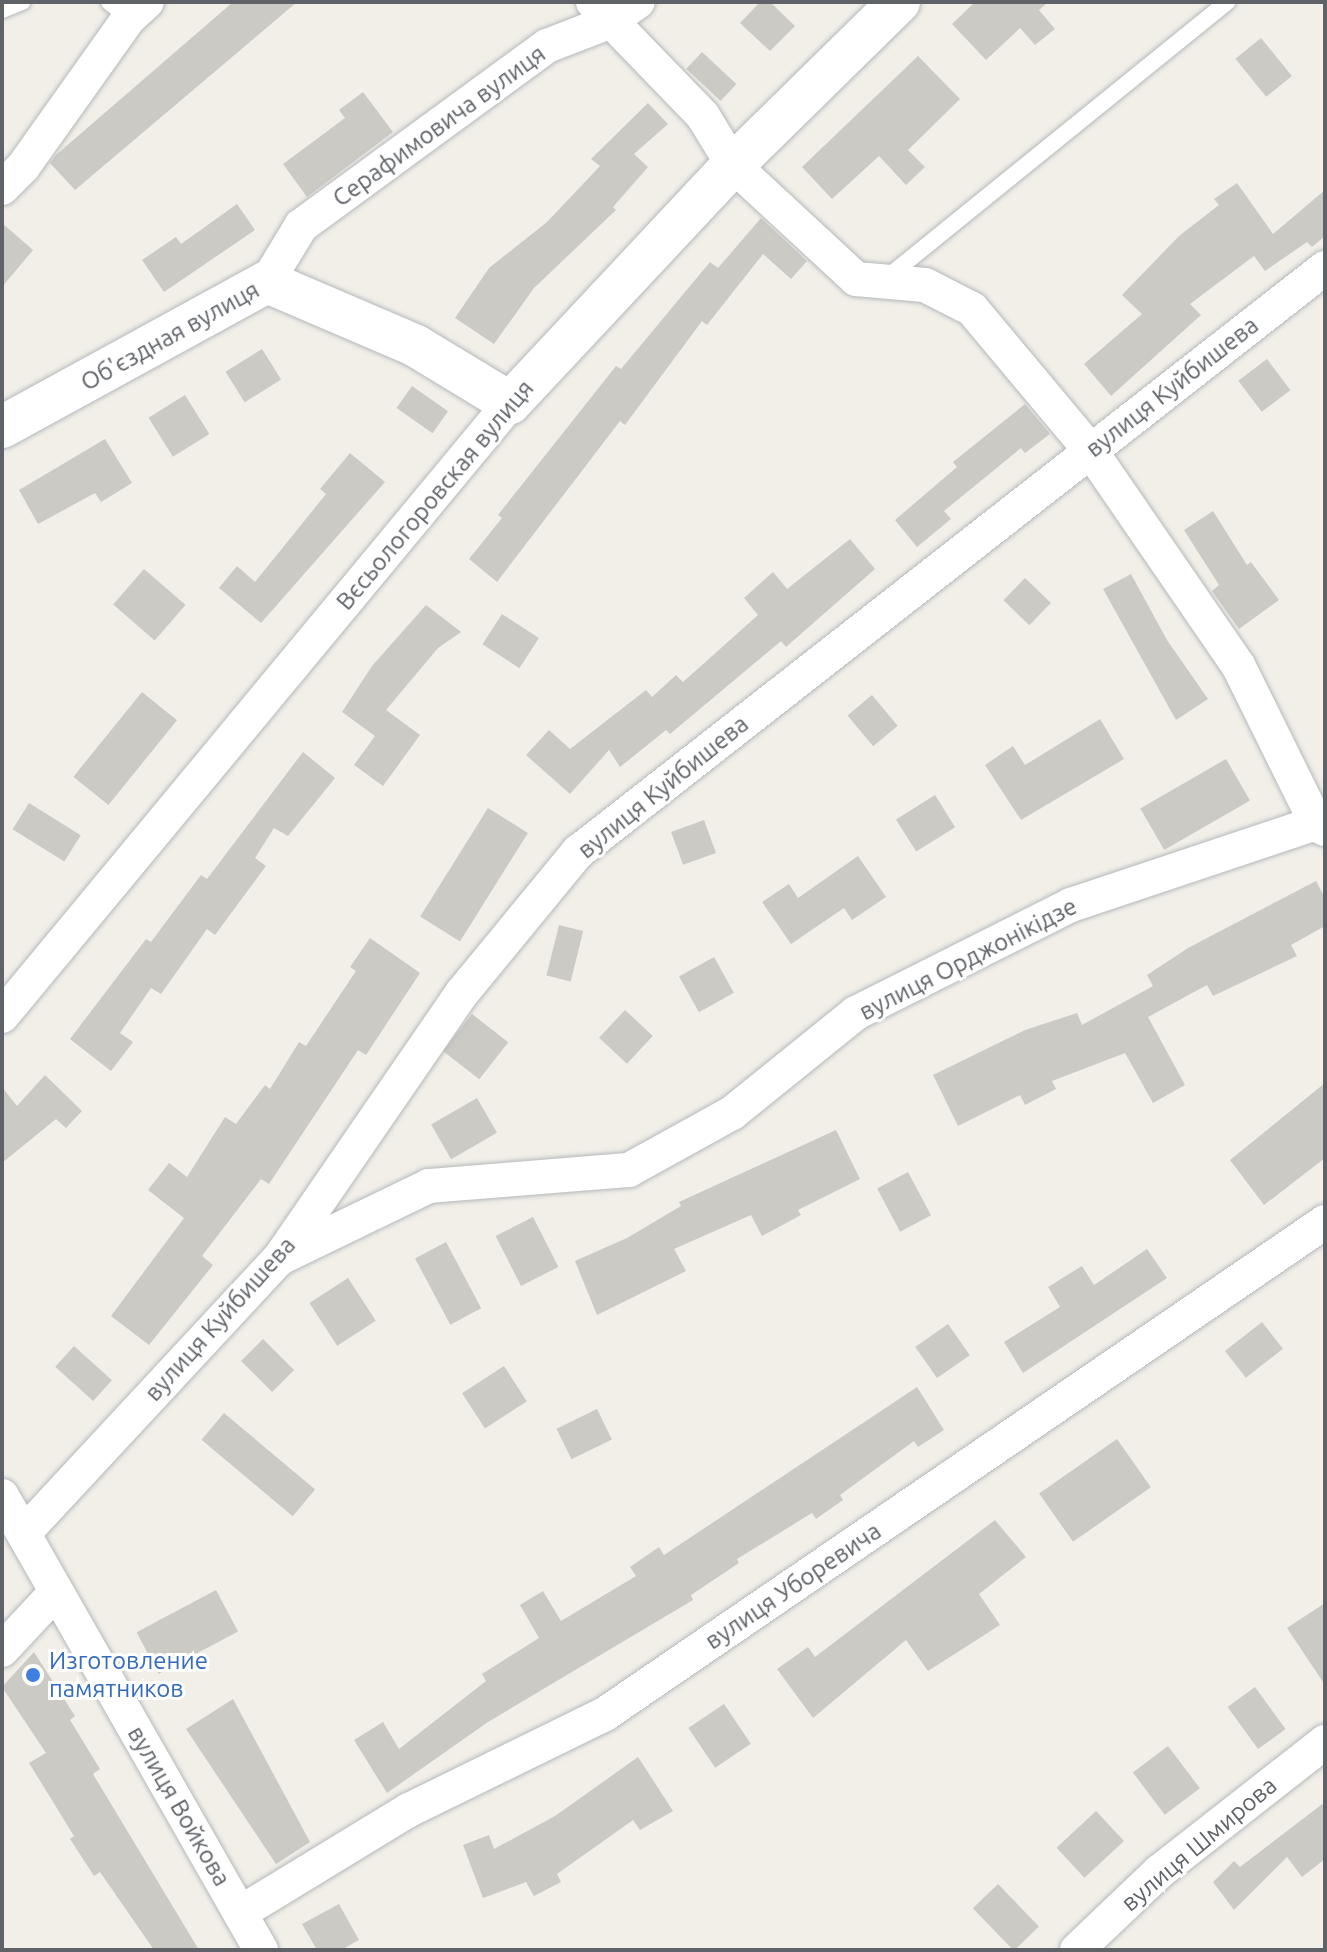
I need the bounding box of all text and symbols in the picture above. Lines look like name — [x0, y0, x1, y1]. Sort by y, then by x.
street label: Серафимовича вулиця — [327, 39, 551, 213]
street label: Об'єздная вулиця — [76, 275, 264, 397]
street label: вулиця Куйбишева — [1080, 311, 1264, 463]
street label: Вєсьологоровская вулиця — [330, 374, 540, 616]
street label: вулиця Куйбишева — [572, 709, 754, 865]
street label: вулиця Орджонікідзе — [854, 892, 1082, 1026]
street label: вулиця Куйбишева — [139, 1231, 301, 1407]
street label: вулиця Уборевича — [700, 1516, 886, 1656]
place label: Изготовление памятников — [49, 1647, 208, 1703]
marker: Изготовление памятников — [24, 1666, 42, 1684]
street label: вулиця Войкова — [122, 1721, 236, 1891]
street label: вулиця Шмирова — [1116, 1771, 1282, 1917]

